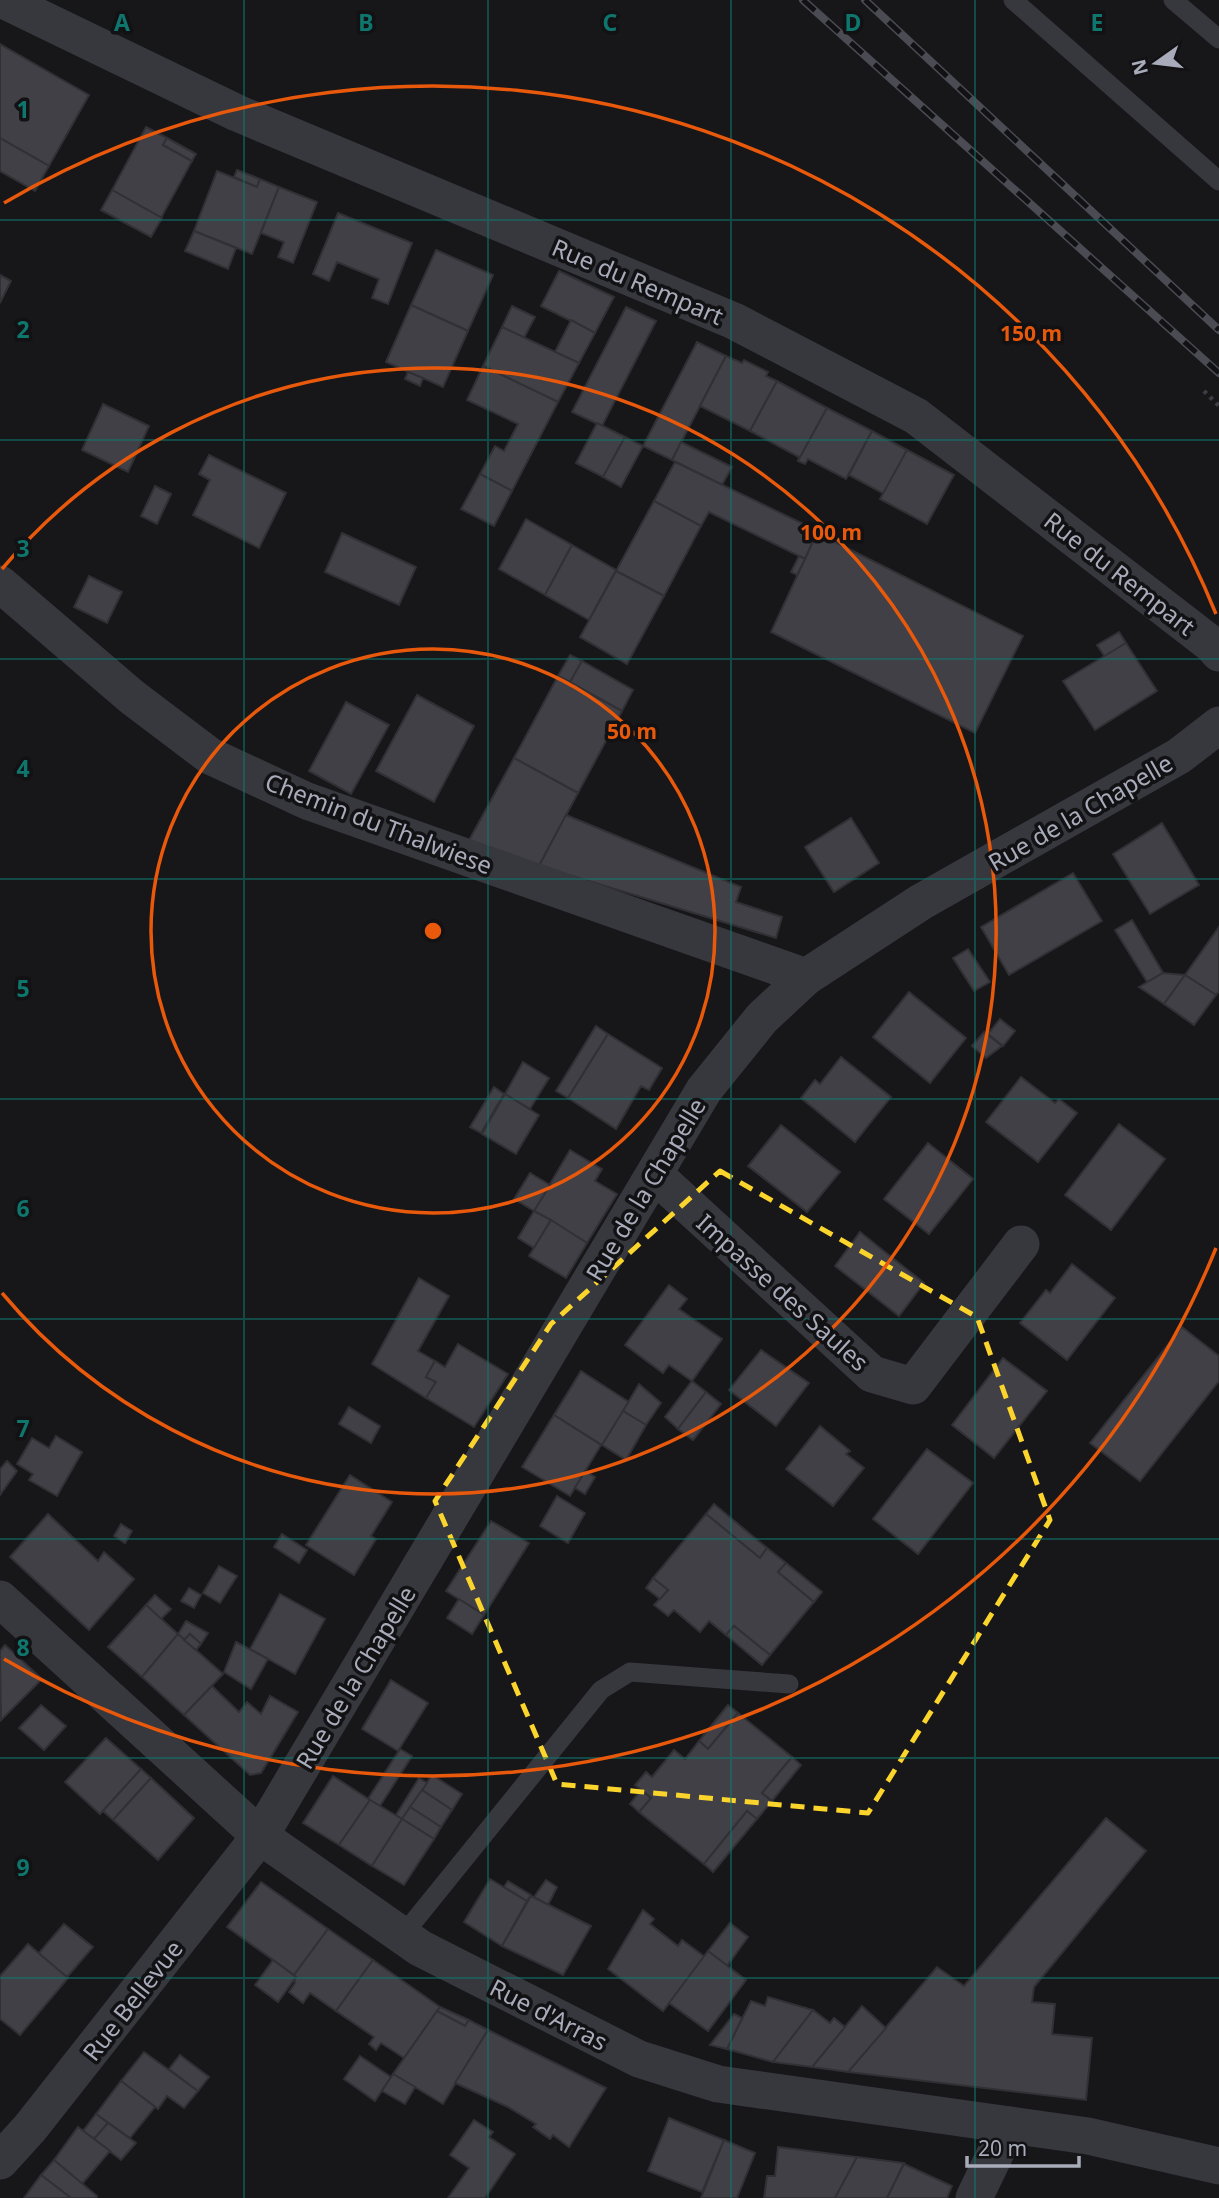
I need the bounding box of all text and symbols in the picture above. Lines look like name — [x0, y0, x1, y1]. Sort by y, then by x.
text: A — [114, 6, 130, 38]
text: B — [358, 6, 374, 38]
text: C — [603, 6, 618, 38]
text: D — [845, 6, 861, 38]
text: E — [1091, 6, 1103, 38]
north arrow — [1121, 28, 1191, 98]
text: N — [1125, 56, 1154, 78]
text: 1 — [16, 93, 30, 125]
street label: Rue du Rempart — [547, 230, 729, 332]
text: 2 — [16, 313, 30, 345]
text: 150 m — [1000, 319, 1062, 347]
street label: Rue du Rempart — [1038, 504, 1203, 643]
text: 100 m — [800, 518, 862, 546]
text: 3 — [16, 532, 30, 564]
text: 50 m — [607, 717, 657, 745]
street label: Rue de la Chapelle — [982, 746, 1178, 878]
text: 4 — [16, 752, 30, 784]
street label: Chemin du Thalwiese — [261, 764, 497, 882]
centre of rings — [421, 919, 445, 943]
text: 5 — [16, 972, 30, 1004]
street label: Rue de la Chapelle — [577, 1092, 713, 1286]
text: 6 — [16, 1192, 30, 1224]
street label: Impasse des Saules — [690, 1206, 876, 1378]
text: 7 — [16, 1412, 30, 1444]
street label: Rue de la Chapelle — [287, 1580, 423, 1774]
text: 8 — [16, 1631, 30, 1663]
text: 9 — [16, 1851, 30, 1883]
street label: Rue Bellevue — [74, 1933, 190, 2067]
street label: Rue d'Arras — [485, 1970, 613, 2058]
scale bar — [967, 2124, 1079, 2168]
text: 20 m — [978, 2134, 1027, 2162]

